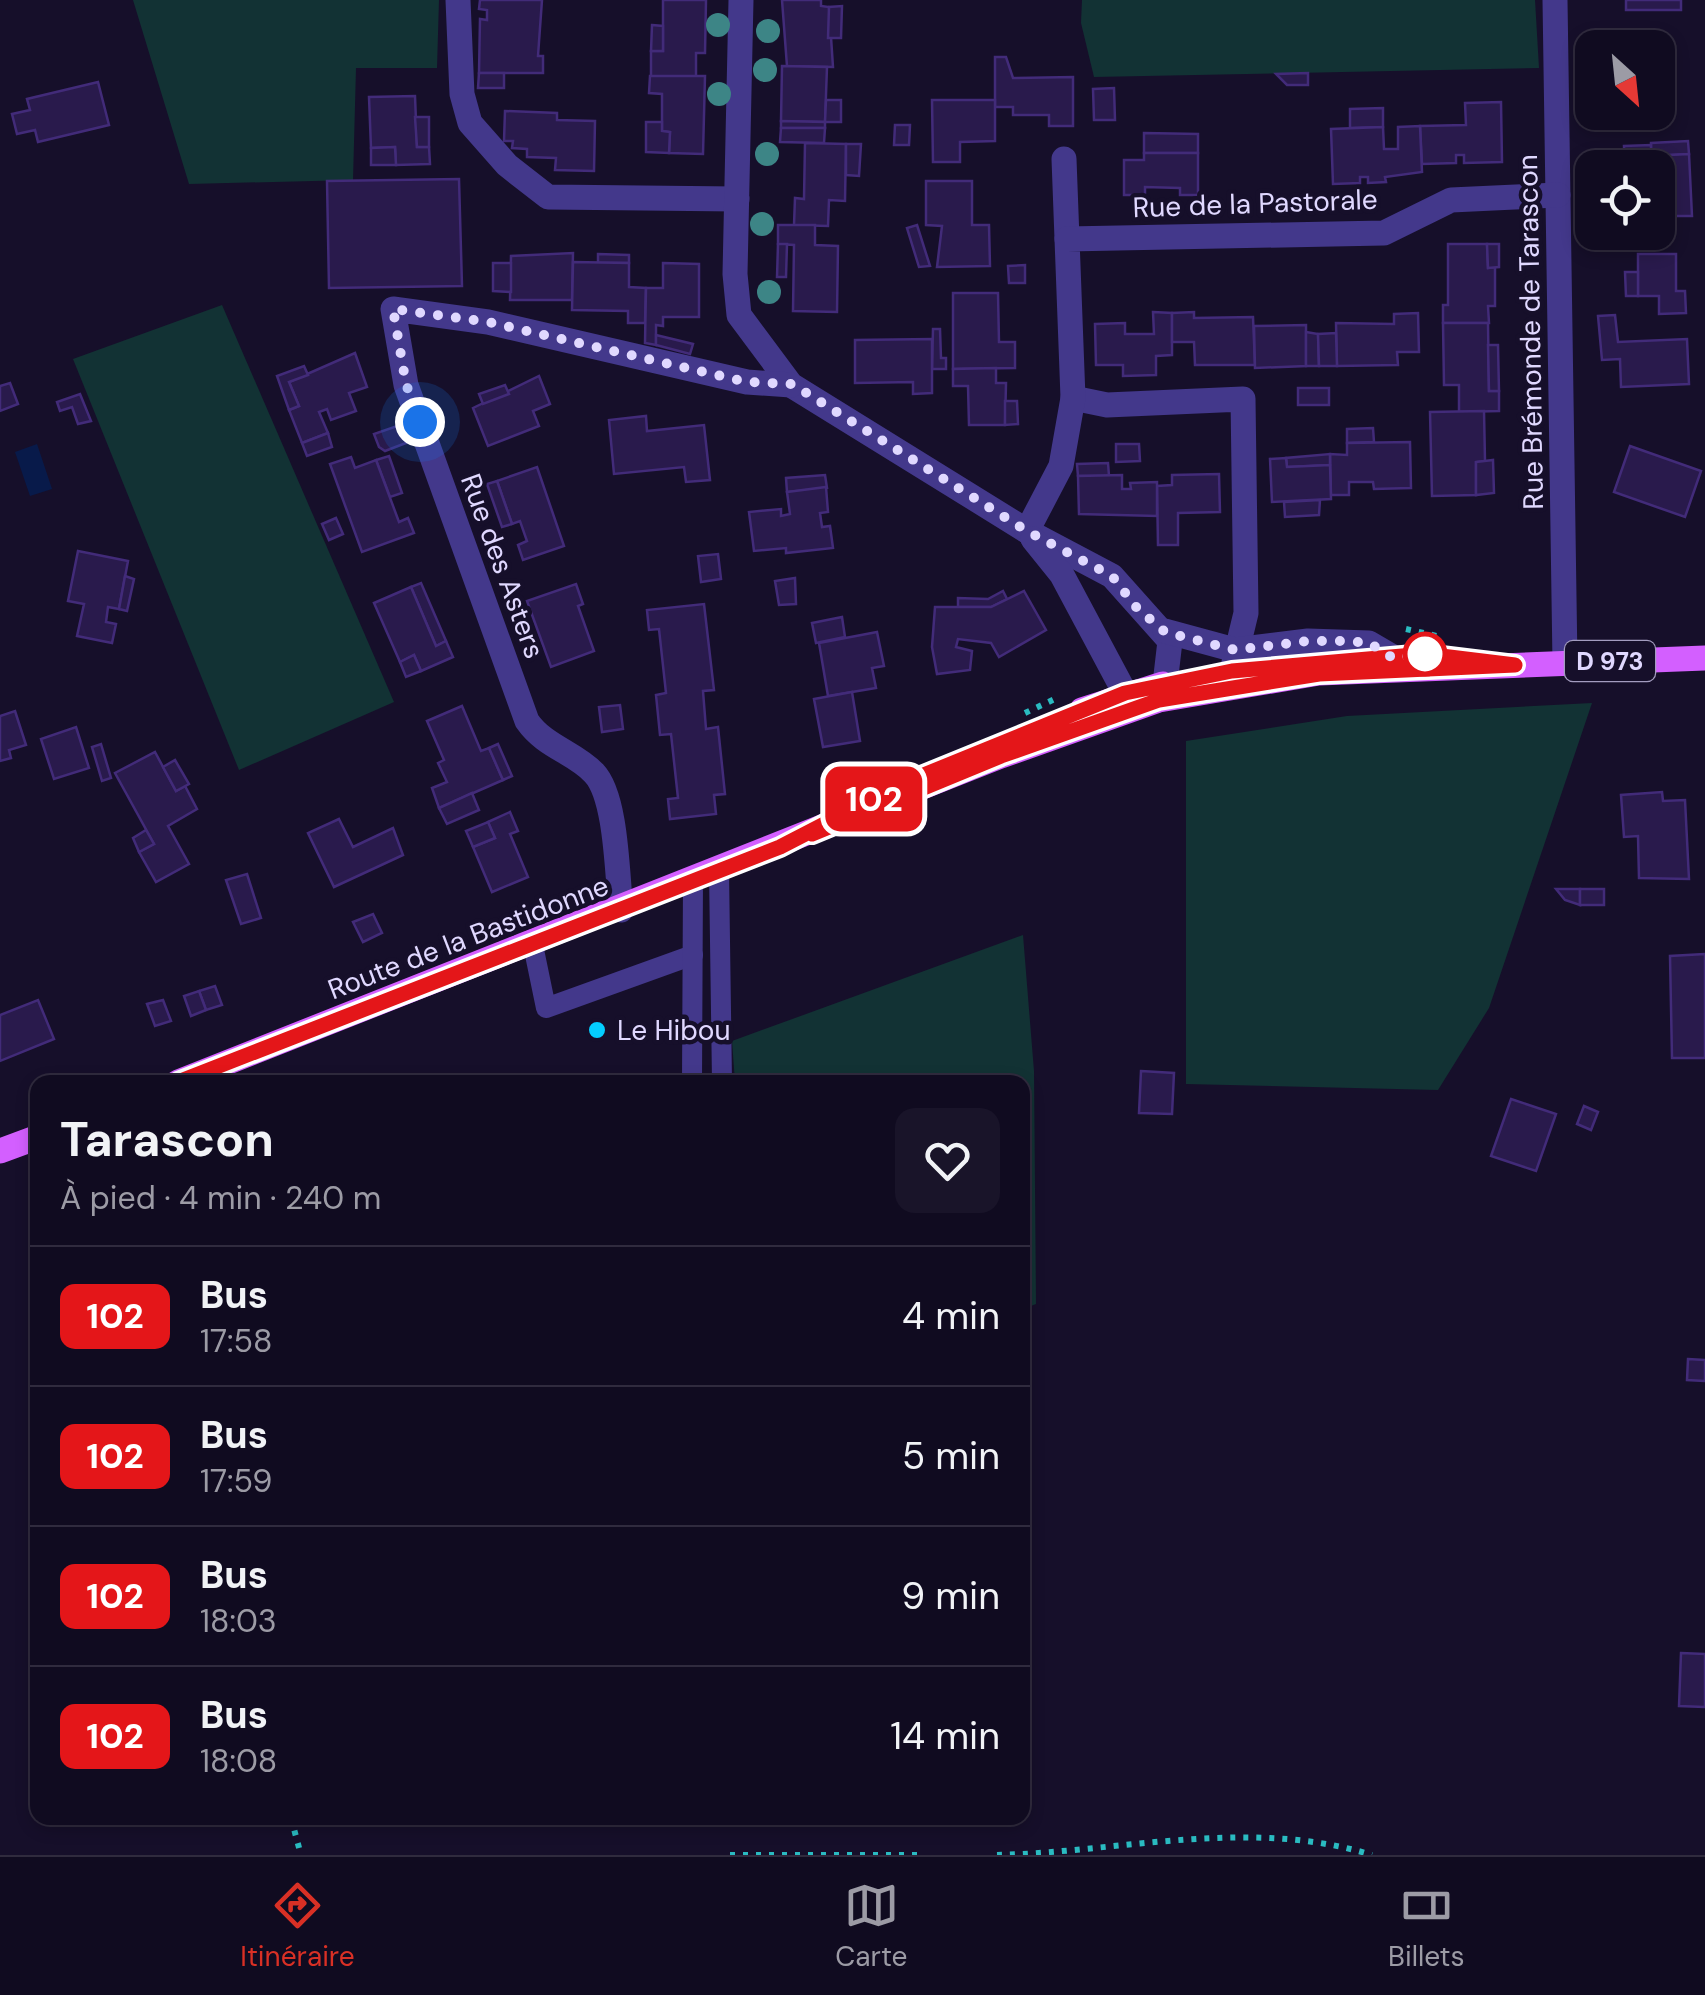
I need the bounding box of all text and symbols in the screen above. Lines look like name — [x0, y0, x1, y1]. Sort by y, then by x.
north arrow — [1575, 30, 1675, 130]
map controls — [1575, 30, 1675, 250]
button: locate — [1575, 150, 1675, 250]
street label: Rue Brémonde de Tarascon — [1509, 154, 1552, 510]
street label: Rue de la Pastorale — [1132, 181, 1378, 226]
your location — [395, 397, 445, 447]
street label: Rue des Asters — [452, 469, 553, 664]
unlabelled marker — [1404, 633, 1446, 675]
road number: D 973 — [1565, 641, 1655, 681]
line badge: 102 — [816, 766, 932, 832]
text: 102 — [845, 776, 903, 822]
street label: Route de la Bastidonne — [323, 867, 614, 1008]
place label: Le Hibou — [617, 1012, 731, 1049]
marker: Le Hibou — [586, 1019, 608, 1041]
text: Tarascon — [60, 1108, 274, 1171]
button: heart — [895, 1108, 1000, 1213]
text: À pied · 4 min · 240 m — [60, 1177, 381, 1219]
text: Bus — [200, 1270, 268, 1320]
text: 4 min — [902, 1291, 1000, 1341]
text: 102 — [86, 1293, 144, 1339]
text: 17:58 — [200, 1320, 273, 1362]
text: Bus — [200, 1410, 268, 1460]
text: 5 min — [902, 1431, 1000, 1481]
text: 102 — [86, 1433, 144, 1479]
text: 17:59 — [200, 1460, 272, 1502]
text: Bus — [200, 1550, 268, 1600]
text: 9 min — [901, 1571, 1000, 1621]
text: 102 — [86, 1573, 144, 1619]
text: 18:03 — [200, 1600, 277, 1642]
text: Bus — [200, 1690, 268, 1740]
text: 14 min — [890, 1711, 1000, 1761]
text: 102 — [86, 1713, 144, 1759]
text: 18:08 — [200, 1740, 277, 1782]
tab: Itinéraire — [240, 1878, 355, 1975]
tab: Carte — [835, 1878, 907, 1975]
tab: Billets — [1388, 1878, 1465, 1975]

